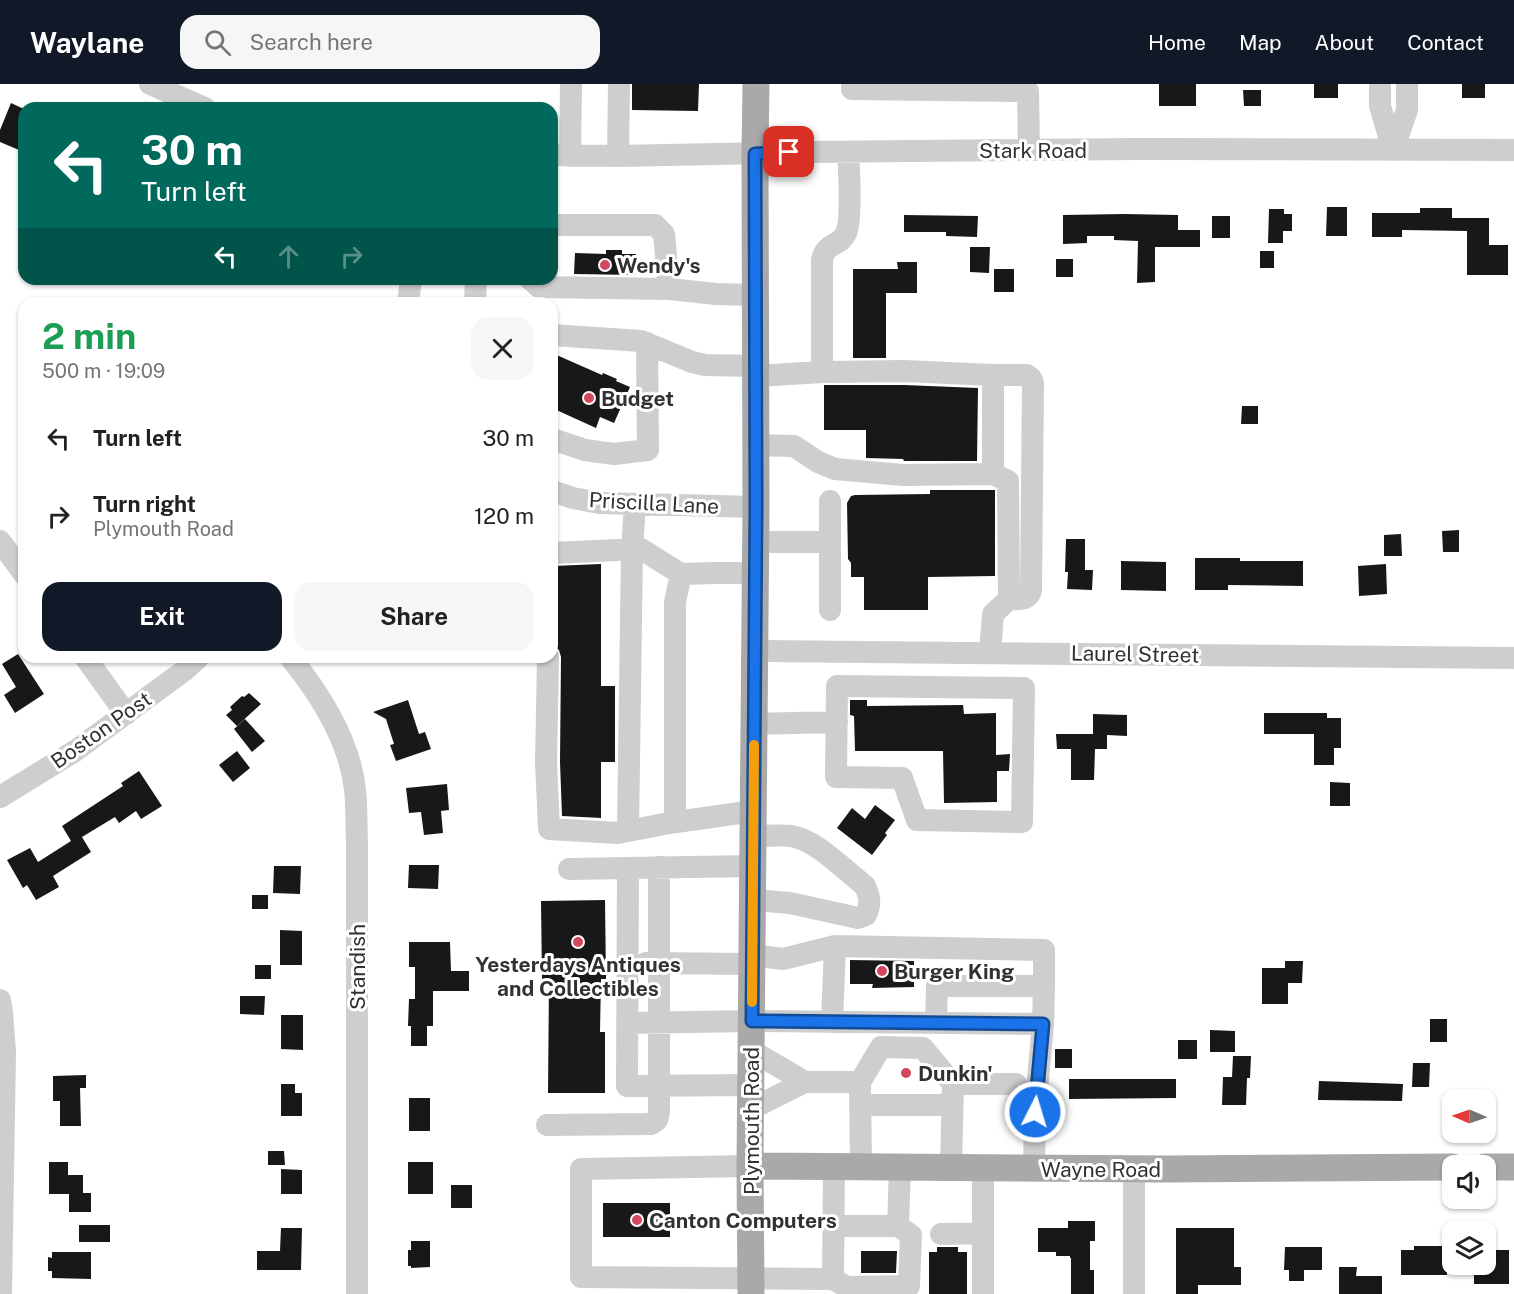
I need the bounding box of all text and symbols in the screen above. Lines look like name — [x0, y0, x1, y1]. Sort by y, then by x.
search box — [180, 15, 600, 69]
text: Waylane — [30, 26, 144, 59]
icon: search — [201, 26, 234, 59]
text: Search here — [249, 29, 373, 55]
text: Home — [1148, 30, 1206, 55]
text: Map — [1239, 30, 1282, 55]
text: About — [1315, 30, 1374, 55]
text: Contact — [1407, 30, 1484, 55]
text: 30 m — [141, 125, 243, 174]
icon: left — [42, 126, 120, 204]
pin — [763, 126, 814, 177]
icon: arrive — [772, 135, 805, 168]
street label: Stark Road — [979, 138, 1087, 163]
text: Turn left — [141, 175, 247, 207]
icon: left — [209, 240, 242, 273]
icon: ahead — [272, 240, 305, 273]
icon: right — [335, 240, 368, 273]
place label: Wendy's — [617, 253, 701, 278]
marker: Wendy's — [598, 258, 612, 272]
text: 2 min — [42, 315, 136, 357]
button: close — [471, 317, 534, 380]
text: 500 m · 19:09 — [42, 359, 165, 383]
place label: Budget — [601, 386, 674, 411]
marker: Budget — [582, 391, 596, 405]
icon: left — [42, 422, 75, 455]
text: Turn left — [93, 425, 182, 451]
text: 30 m — [482, 425, 534, 451]
street label: Priscilla Lane — [588, 487, 720, 519]
text: Turn right — [93, 491, 196, 517]
icon: right — [42, 500, 75, 533]
text: 120 m — [474, 503, 534, 529]
text: Plymouth Road — [93, 517, 234, 541]
button: Exit — [42, 582, 282, 651]
button: Share — [294, 582, 534, 651]
street label: Laurel Street — [1071, 640, 1199, 668]
street label: Boston Post — [46, 686, 156, 774]
street label: Standish — [345, 924, 370, 1010]
marker: Yesterdays Antiques and Collectibles — [571, 935, 585, 949]
place label: Yesterdays Antiques and Collectibles — [475, 952, 681, 1001]
place label: Burger King — [894, 959, 1014, 984]
marker: Burger King — [875, 964, 889, 978]
street label: Plymouth Road — [739, 1047, 764, 1195]
place label: Dunkin' — [918, 1061, 993, 1086]
marker: Dunkin' — [899, 1066, 913, 1080]
position arrow — [1003, 1080, 1067, 1144]
north arrow — [1442, 1089, 1496, 1143]
map controls — [1442, 1089, 1496, 1275]
button: sound — [1442, 1155, 1496, 1209]
street label: Wayne Road — [1041, 1157, 1161, 1182]
place label: Canton Computers — [649, 1208, 837, 1233]
marker: Canton Computers — [630, 1213, 644, 1227]
button: layers — [1442, 1221, 1496, 1275]

